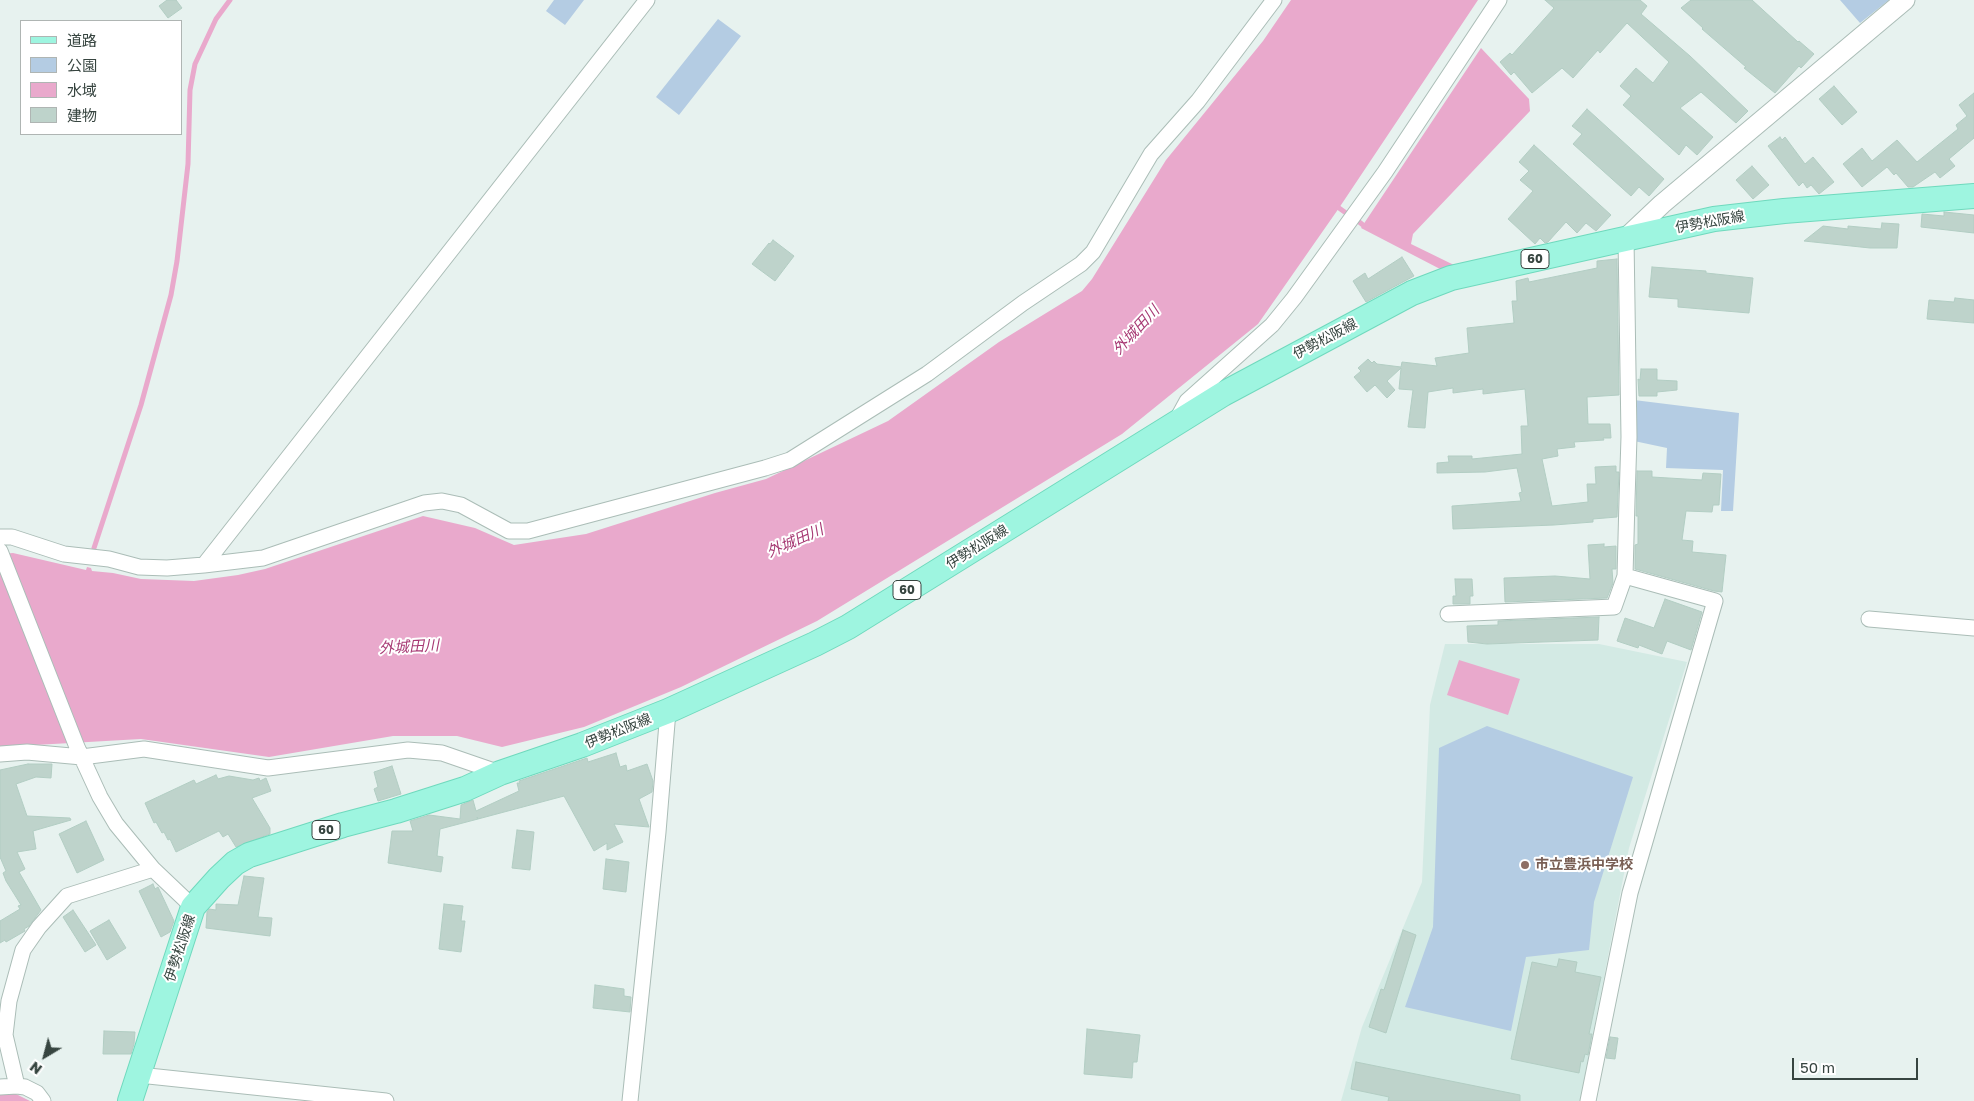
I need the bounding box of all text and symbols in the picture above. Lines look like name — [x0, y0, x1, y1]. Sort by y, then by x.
legend — [20, 20, 182, 135]
text: 道路 — [67, 31, 97, 49]
text: 公園 — [67, 56, 97, 74]
text: 水域 — [67, 81, 97, 99]
text: 建物 — [67, 106, 97, 124]
street label: 伊勢松阪線 — [1674, 208, 1746, 236]
road number: 60 — [1521, 250, 1549, 268]
water label: 外城田川 — [1109, 302, 1163, 358]
street label: 伊勢松阪線 — [1290, 315, 1360, 363]
water label: 外城田川 — [764, 521, 826, 561]
street label: 伊勢松阪線 — [943, 521, 1011, 573]
road number: 60 — [893, 580, 921, 600]
water label: 外城田川 — [379, 636, 439, 658]
street label: 伊勢松阪線 — [582, 710, 654, 752]
road number: 60 — [312, 820, 340, 840]
place label: 市立豊浜中学校 — [1535, 857, 1633, 873]
marker: 市立豊浜中学校 — [1519, 859, 1531, 871]
street label: 伊勢松阪線 — [161, 912, 199, 984]
north arrow — [20, 1031, 70, 1081]
scale bar — [1794, 1048, 1920, 1080]
text: N — [26, 1058, 45, 1078]
text: 50 m — [1800, 1058, 1835, 1076]

